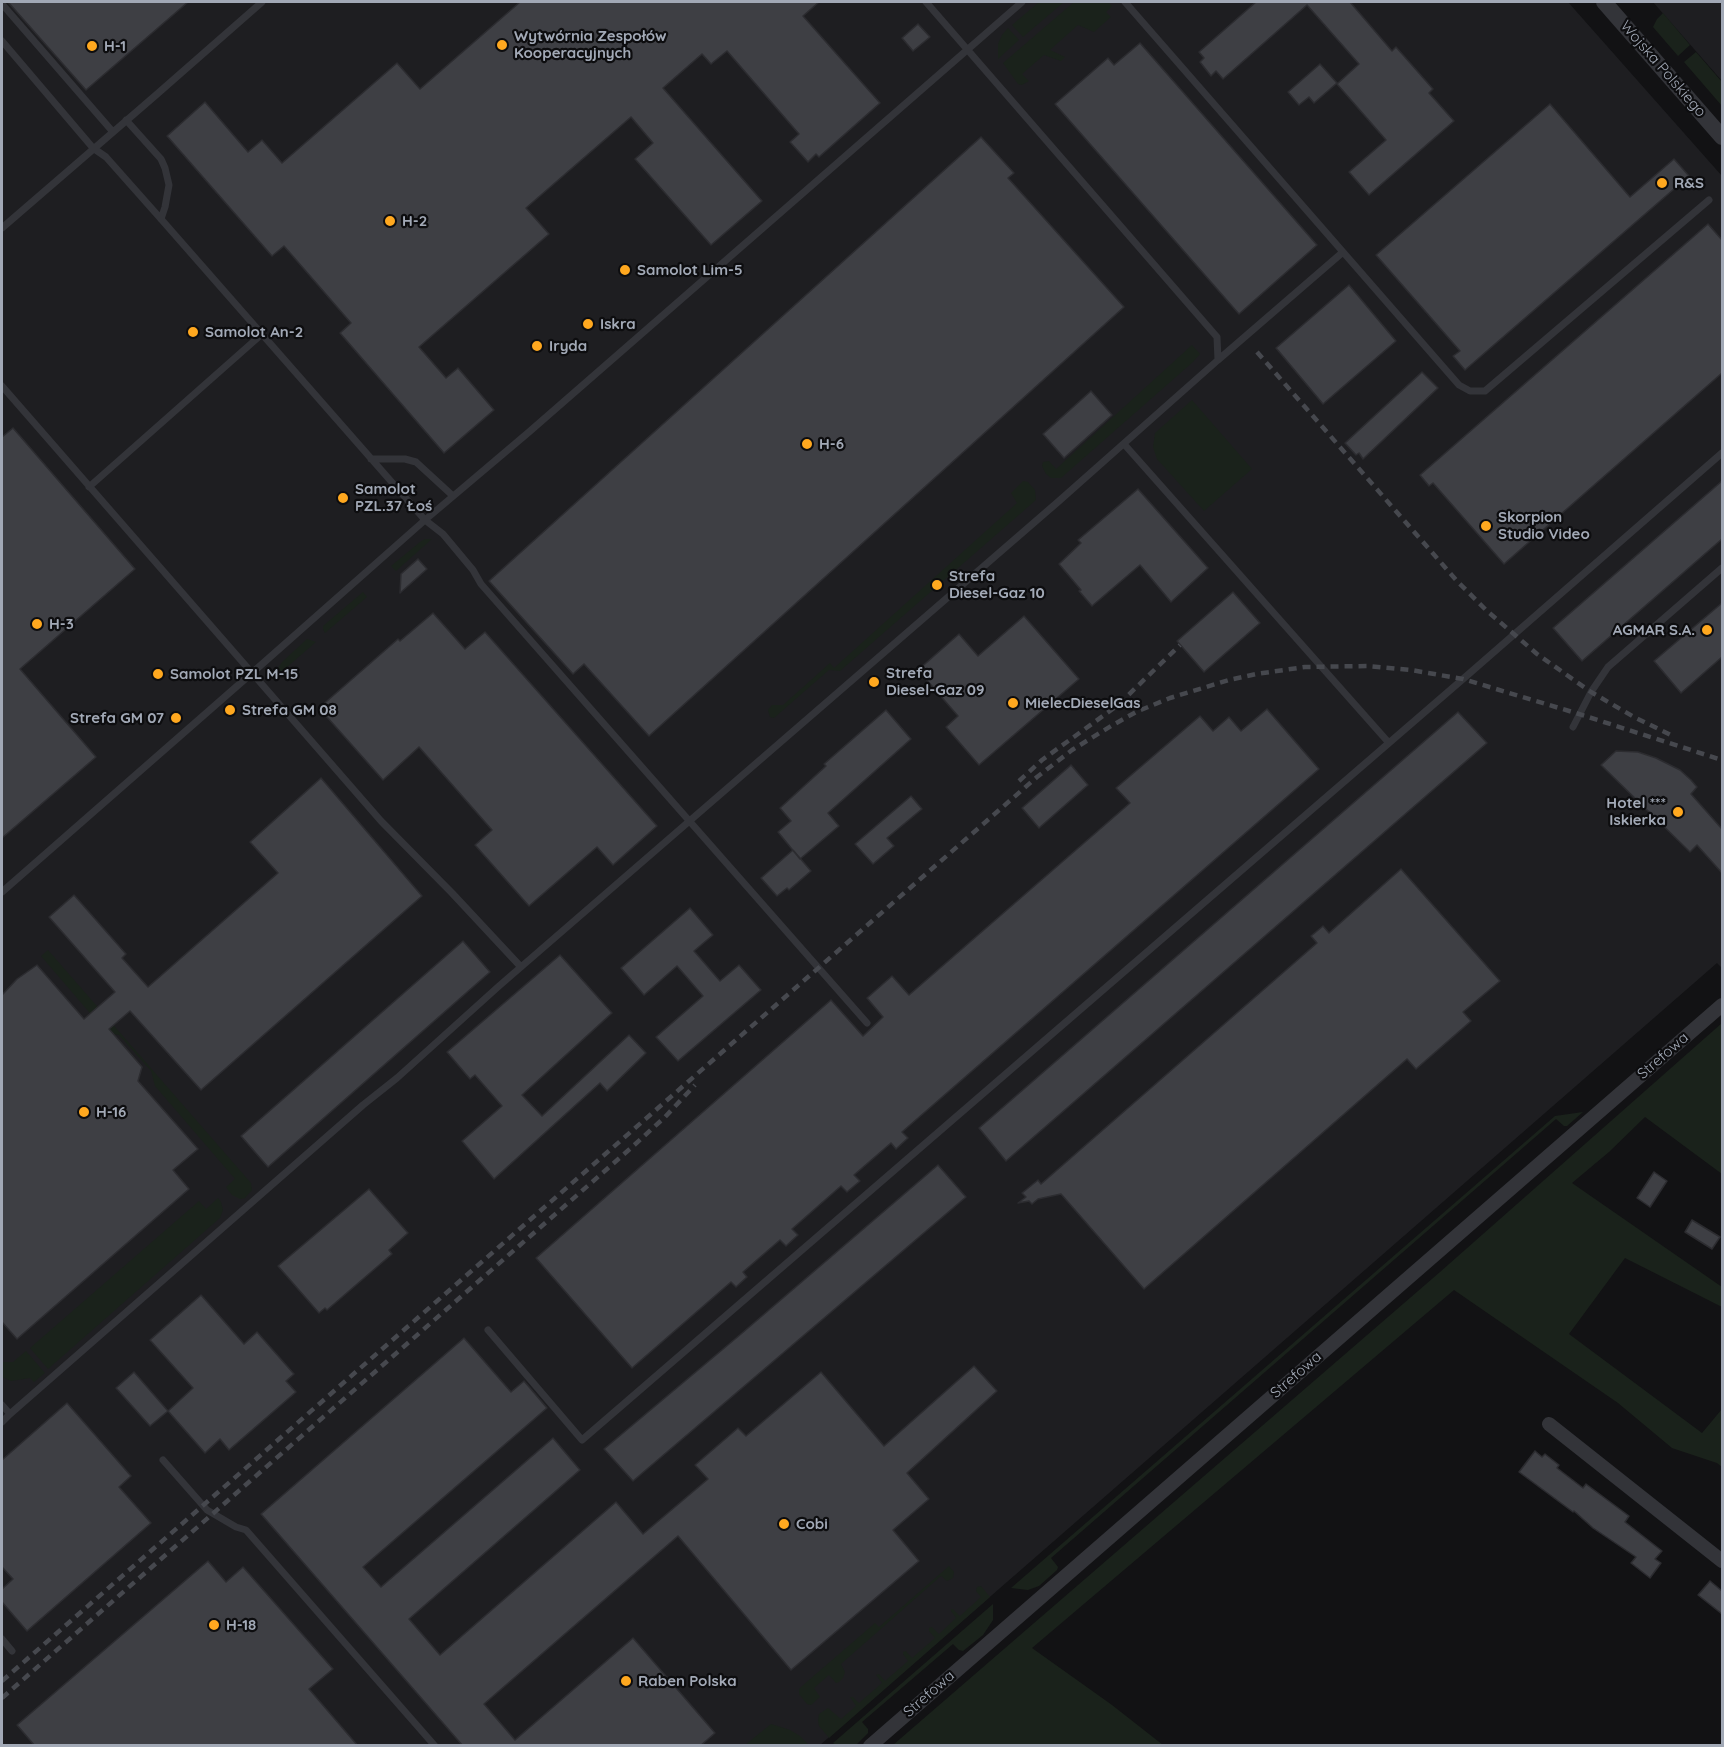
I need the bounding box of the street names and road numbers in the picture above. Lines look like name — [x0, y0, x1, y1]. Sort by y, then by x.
street label: Wojska Polskiego — [1616, 17, 1710, 121]
street label: Strefowa — [1634, 1029, 1692, 1083]
street label: Strefowa — [1267, 1348, 1325, 1402]
street label: Strefowa — [900, 1667, 958, 1721]

